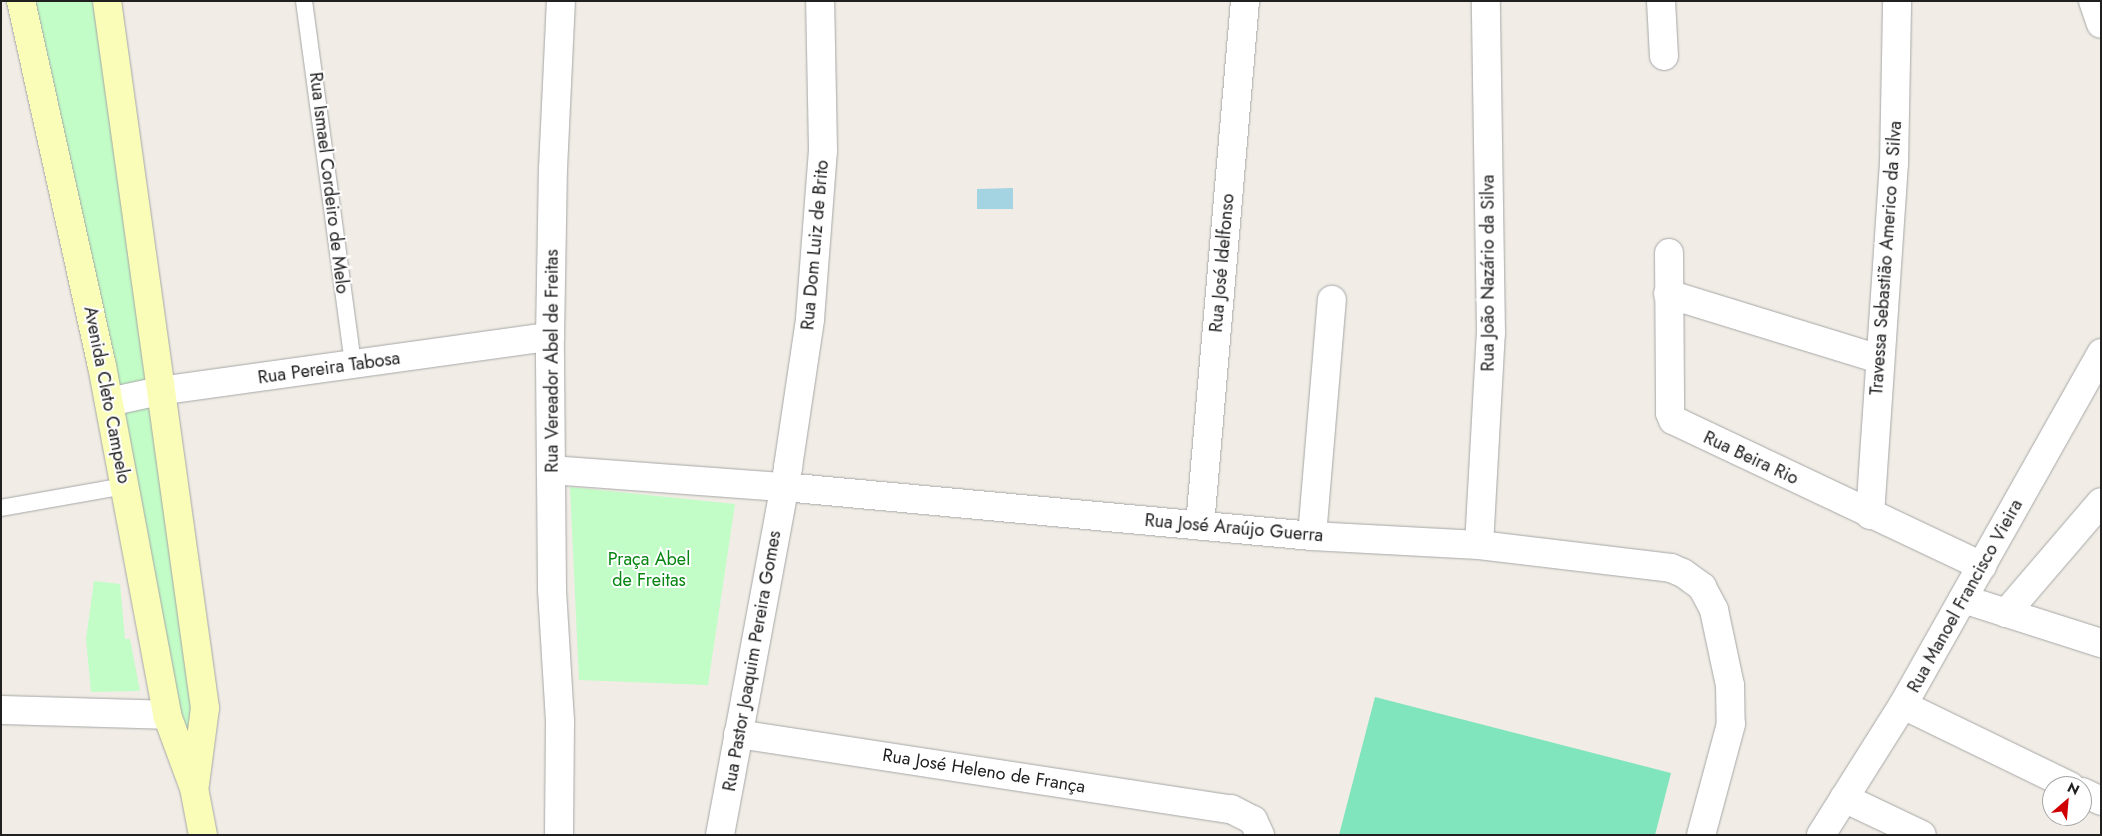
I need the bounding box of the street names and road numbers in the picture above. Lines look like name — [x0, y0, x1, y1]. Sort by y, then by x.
street label: Rua Ismael Cordeiro de Melo — [305, 71, 353, 295]
street label: Travessa Sebastião Americo da Silva — [1866, 120, 1906, 396]
street label: Rua Dom Luiz de Brito — [797, 159, 833, 331]
street label: Rua João Nazário da Silva — [1477, 175, 1499, 371]
street label: Rua José Idelfonso — [1205, 193, 1239, 333]
street label: Rua Vereador Abel de Freitas — [541, 249, 563, 473]
street label: Avenida Cleto Campelo — [79, 305, 135, 485]
street label: Rua Pereira Tabosa — [256, 347, 402, 389]
street label: Rua Beira Rio — [1700, 427, 1802, 489]
street label: Rua Manoel Francisco Vieira — [1903, 496, 2027, 696]
street label: Rua José Araújo Guerra — [1144, 509, 1324, 547]
street label: Rua Pastor Joaquim Pereira Gomes — [718, 529, 786, 793]
street label: Rua José Heleno de França — [881, 744, 1087, 798]

